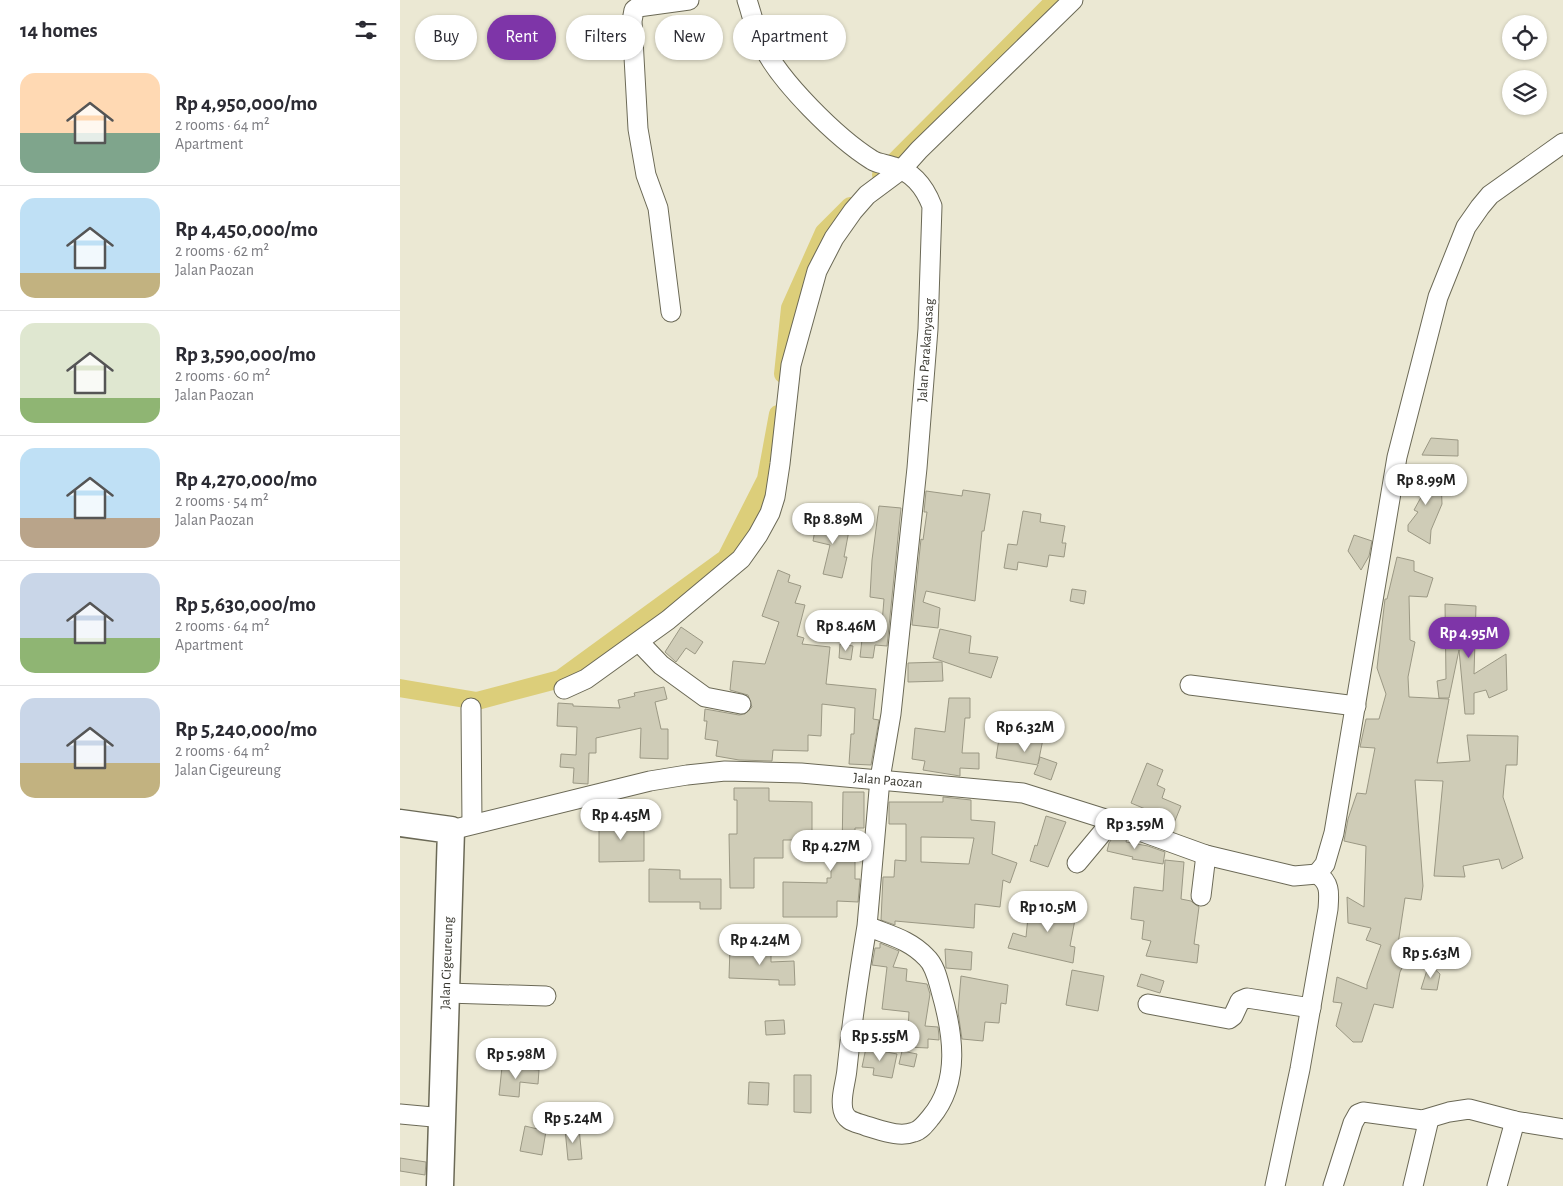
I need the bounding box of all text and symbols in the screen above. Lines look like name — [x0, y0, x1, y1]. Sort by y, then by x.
chip: Buy — [415, 15, 477, 60]
chip: Rent — [487, 15, 556, 60]
chip: Filters — [566, 15, 645, 60]
chip: New — [655, 15, 723, 60]
chip: Apartment — [733, 15, 846, 60]
map controls — [1502, 15, 1547, 115]
button: locate — [1502, 15, 1547, 60]
icon: filters — [352, 16, 380, 44]
text: 14 homes — [20, 20, 98, 41]
button: layers — [1502, 70, 1547, 115]
icon: home — [60, 93, 120, 153]
text: Rp 4,950,000/mo — [175, 93, 317, 114]
text: 2 rooms · 64 m² — [175, 117, 270, 133]
text: Apartment — [175, 136, 243, 152]
icon: home — [60, 218, 120, 278]
text: Rp 4,450,000/mo — [175, 219, 318, 240]
text: 2 rooms · 62 m² — [175, 243, 269, 259]
text: Jalan Paozan — [175, 262, 254, 278]
street label: Jalan Parakanyasag — [915, 297, 937, 402]
icon: home — [60, 343, 120, 403]
text: Rp 3,590,000/mo — [175, 344, 316, 365]
text: 2 rooms · 60 m² — [175, 368, 270, 384]
text: Jalan Paozan — [175, 387, 254, 403]
pin: Rp 8.99M — [1374, 464, 1478, 506]
icon: home — [60, 468, 120, 528]
text: Rp 4,270,000/mo — [175, 469, 317, 490]
text: Rp 8.99M — [1396, 472, 1456, 488]
text: 2 rooms · 54 m² — [175, 493, 269, 509]
pin: Rp 8.89M — [781, 502, 885, 545]
text: Rp 8.89M — [803, 511, 863, 527]
text: Jalan Paozan — [175, 512, 254, 528]
icon: home — [60, 593, 120, 653]
text: Rp 5,630,000/mo — [175, 594, 316, 615]
pin: Rp 8.46M — [794, 610, 898, 652]
pin: Rp 4.95M — [1417, 616, 1521, 659]
text: 2 rooms · 64 m² — [175, 618, 270, 634]
text: Rp 8.46M — [816, 618, 876, 634]
text: Rp 4.95M — [1440, 625, 1498, 641]
text: Apartment — [175, 637, 243, 653]
pin: Rp 6.32M — [973, 710, 1077, 753]
icon: home — [60, 718, 120, 778]
text: Rp 5,240,000/mo — [175, 719, 317, 740]
text: Rp 6.32M — [996, 719, 1054, 735]
text: 2 rooms · 64 m² — [175, 743, 270, 759]
text: Jalan Cigeureung — [175, 762, 281, 778]
street label: Jalan Paozan — [853, 771, 923, 791]
pin: Rp 4.45M — [569, 798, 673, 841]
text: Rp 4.45M — [591, 807, 651, 823]
pin: Rp 3.59M — [1083, 808, 1187, 850]
text: Rp 3.59M — [1106, 816, 1164, 832]
pin: Rp 4.27M — [779, 830, 883, 872]
text: Rp 4.27M — [802, 838, 860, 854]
pin: Rp 10.5M — [996, 890, 1100, 933]
text: Rp 10.5M — [1019, 899, 1077, 915]
street label: Jalan Cigeureung — [438, 916, 456, 1010]
pin: Rp 4.24M — [708, 924, 812, 966]
text: Rp 4.24M — [730, 932, 790, 948]
pin: Rp 5.63M — [1379, 936, 1483, 979]
text: Rp 5.63M — [1402, 945, 1460, 961]
pin: Rp 5.55M — [828, 1020, 932, 1062]
text: Rp 5.55M — [852, 1028, 908, 1044]
pin: Rp 5.98M — [464, 1038, 568, 1080]
text: Rp 5.98M — [487, 1046, 545, 1062]
pin: Rp 5.24M — [521, 1102, 625, 1144]
text: Rp 5.24M — [544, 1110, 602, 1126]

